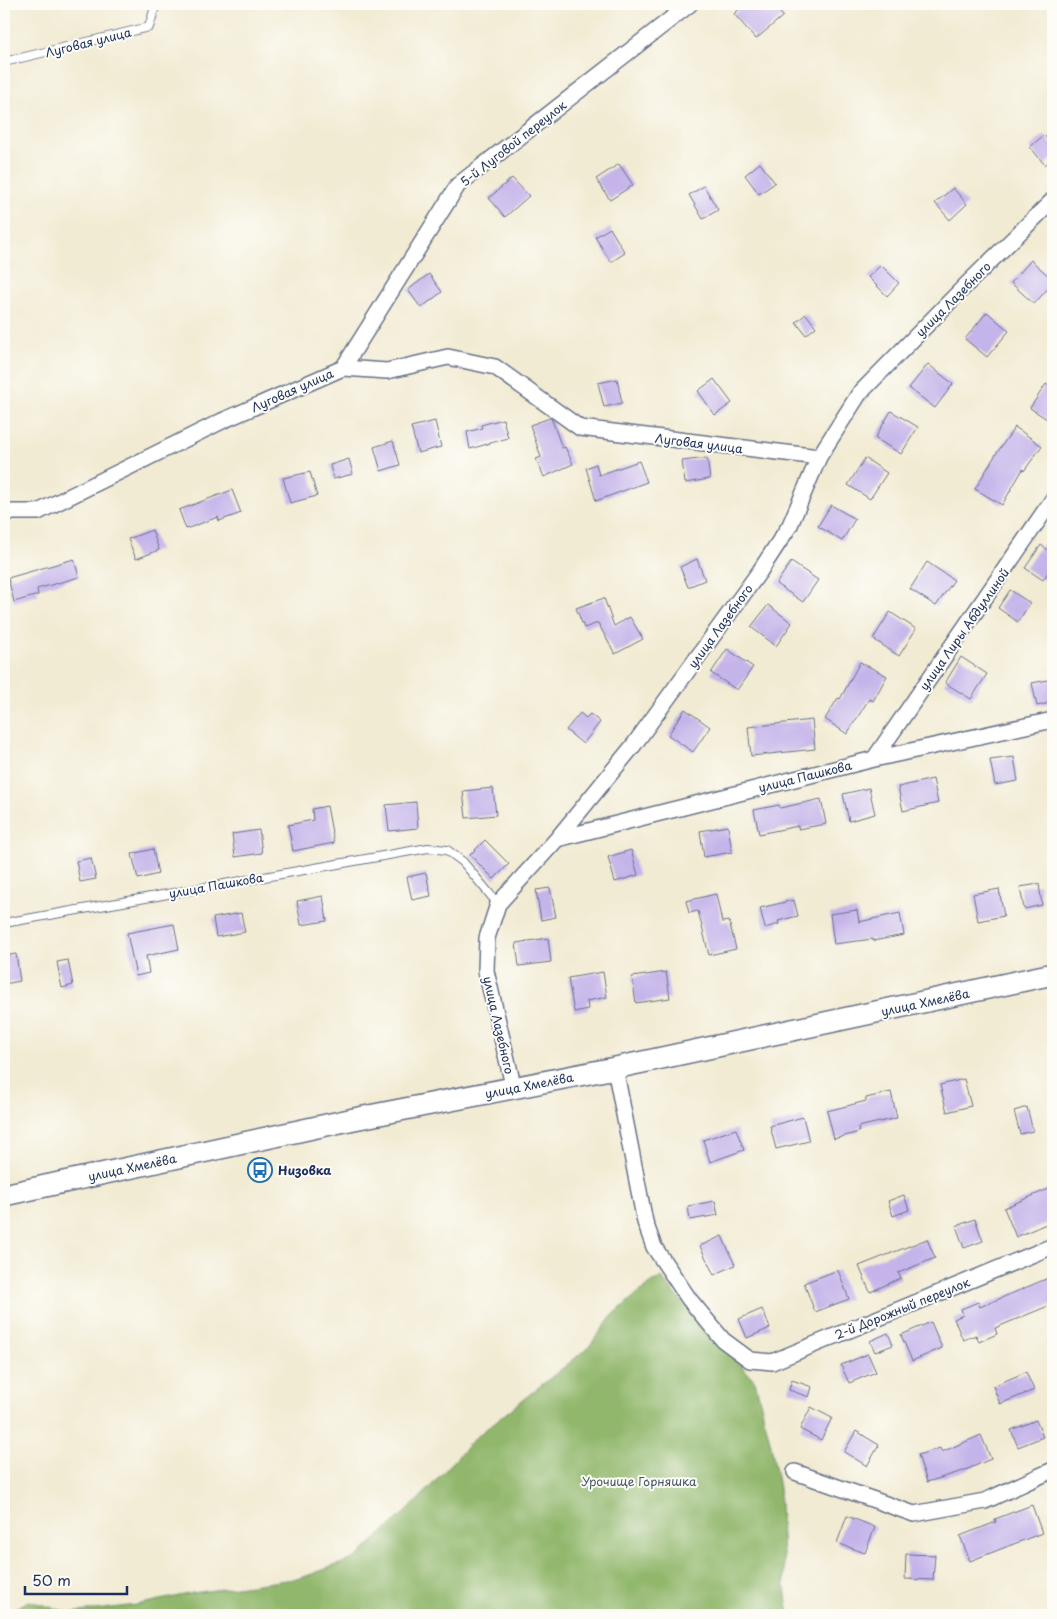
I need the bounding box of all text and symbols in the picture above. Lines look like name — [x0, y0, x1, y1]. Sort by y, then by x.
street label: Луговая улица — [43, 22, 133, 61]
street label: 5-й Луговой переулок — [456, 95, 571, 190]
street label: улица Лазебного — [911, 257, 995, 341]
street label: Луговая улица — [248, 364, 336, 416]
street label: Луговая улица — [654, 429, 744, 457]
street label: улица Лиры Абдуллиной — [915, 564, 1013, 694]
street label: улица Лазебного — [683, 580, 757, 672]
street label: улица Пашкова — [756, 756, 854, 796]
street label: улица Пашкова — [167, 868, 265, 902]
street label: улица Лазебного — [479, 974, 519, 1076]
street label: улица Хмелёва — [879, 984, 971, 1020]
street label: улица Хмелёва — [483, 1067, 575, 1102]
street label: улица Хмелёва — [86, 1149, 178, 1185]
bus stop icon: Низовка — [247, 1157, 273, 1183]
place label: Низовка — [278, 1161, 331, 1179]
street label: 2-й Дорожный переулок — [832, 1272, 973, 1343]
park label: Урочище Горняшка — [581, 1472, 697, 1490]
scale bar — [25, 1564, 128, 1596]
text: 50 m — [32, 1568, 71, 1591]

